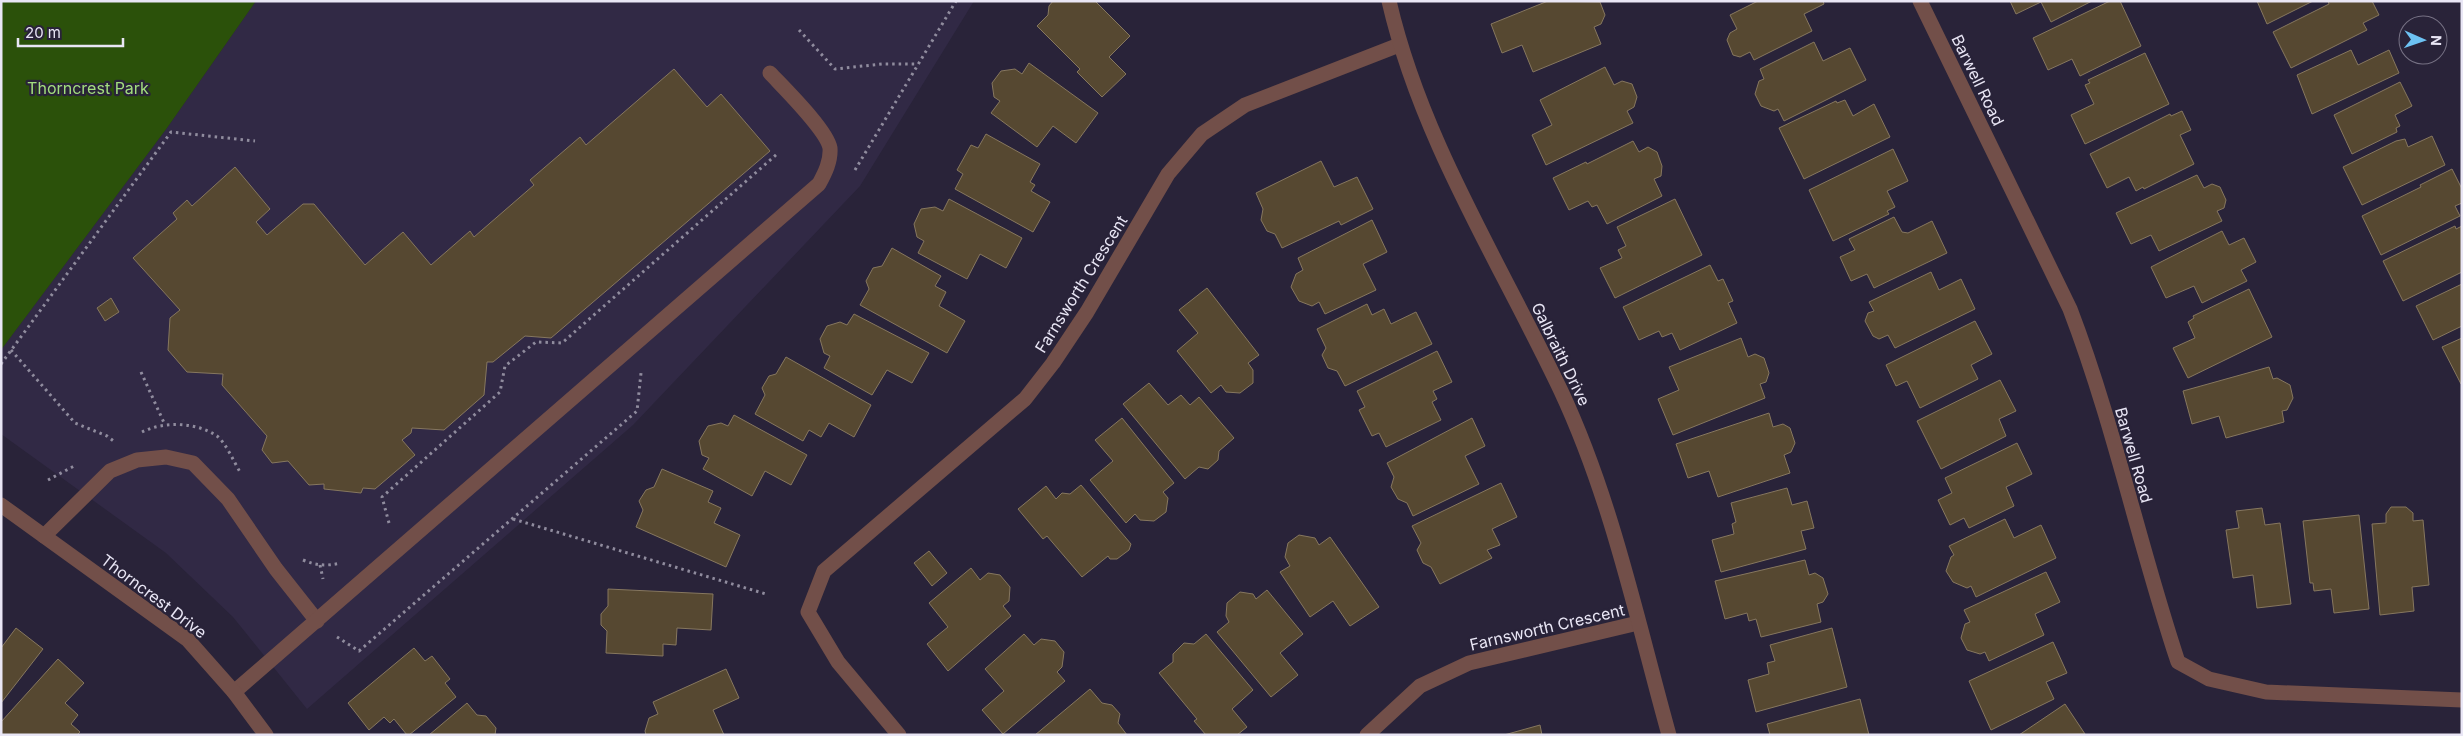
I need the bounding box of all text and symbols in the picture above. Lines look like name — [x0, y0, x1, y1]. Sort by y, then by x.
scale bar — [18, 15, 122, 47]
north arrow — [2398, 15, 2448, 65]
text: 20 m — [25, 23, 61, 42]
street label: Barwell Road — [1947, 31, 2009, 129]
text: N — [2428, 35, 2445, 46]
park label: Thorncrest Park — [27, 78, 149, 98]
street label: Farnsworth Crescent — [1031, 212, 1131, 356]
street label: Galbraith Drive — [1527, 299, 1595, 409]
street label: Barwell Road — [2111, 405, 2157, 505]
street label: Thorncrest Drive — [97, 550, 211, 642]
street label: Farnsworth Crescent — [1468, 599, 1626, 655]

